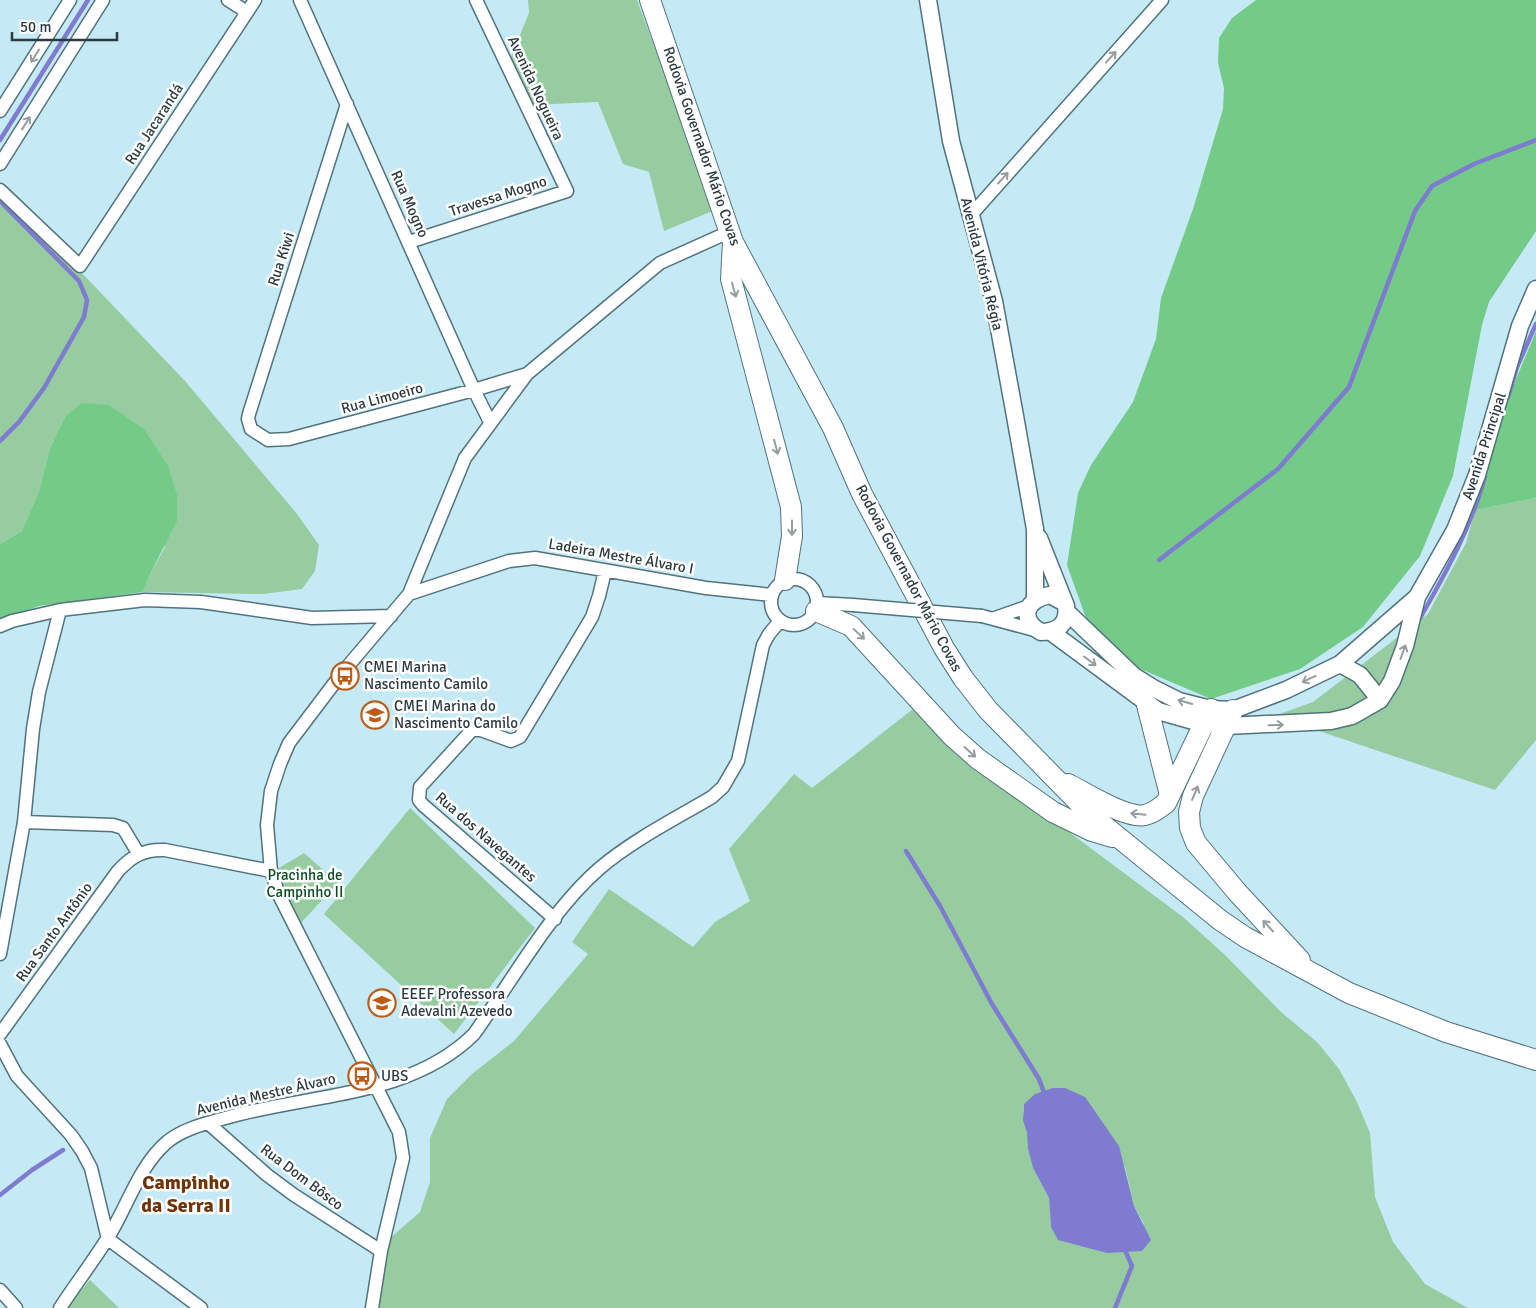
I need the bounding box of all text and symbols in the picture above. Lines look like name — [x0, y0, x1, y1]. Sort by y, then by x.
scale bar — [12, 10, 118, 42]
text: 50 m — [20, 18, 51, 36]
street label: Avenida Nogueira — [504, 33, 568, 143]
street label: Rodovia Governador Mário Covas — [659, 44, 745, 248]
one-way arrow — [29, 49, 39, 63]
one-way arrow — [1105, 51, 1117, 64]
street label: Rua Jacarandá — [121, 80, 187, 168]
one-way arrow — [21, 117, 31, 131]
street label: Rua Mogno — [387, 168, 433, 241]
street label: Travessa Mogno — [447, 172, 549, 220]
one-way arrow — [997, 172, 1009, 185]
street label: Avenida Vitória Régia — [957, 196, 1007, 332]
street label: Rua Kiwi — [264, 230, 298, 288]
one-way arrow — [730, 281, 739, 297]
street label: Rua Limoeiro — [339, 378, 425, 418]
street label: Avenida Principal — [1458, 390, 1510, 502]
one-way arrow — [771, 438, 781, 454]
street label: Rodovia Governador Mário Covas — [852, 481, 966, 675]
one-way arrow — [787, 520, 797, 536]
street label: Ladeira Mestre Álvaro I — [547, 533, 695, 578]
one-way arrow — [852, 628, 865, 640]
one-way arrow — [1399, 645, 1408, 660]
one-way arrow — [1083, 656, 1096, 667]
place label: CMEI Marina Nascimento Camilo — [364, 658, 488, 693]
bus stop icon: CMEI Marina Nascimento Camilo — [330, 661, 360, 691]
one-way arrow — [1302, 675, 1317, 684]
place label: CMEI Marina do Nascimento Camilo — [394, 697, 518, 732]
one-way arrow — [1178, 697, 1194, 707]
school or university icon: CMEI Marina do Nascimento Camilo — [360, 700, 390, 730]
one-way arrow — [1268, 720, 1284, 730]
one-way arrow — [963, 746, 976, 758]
one-way arrow — [1191, 786, 1200, 801]
street label: Rua dos Navegantes — [432, 788, 541, 886]
one-way arrow — [1130, 809, 1146, 819]
park label: Pracinha de Campinho II — [267, 866, 343, 901]
street label: Rua Santo Antônio — [12, 879, 96, 985]
one-way arrow — [1263, 920, 1275, 933]
place label: EEEF Professora Adevalni Azevedo — [401, 985, 513, 1020]
school or university icon: EEEF Professora Adevalni Azevedo — [367, 988, 397, 1018]
bus stop icon: UBS — [347, 1061, 377, 1091]
place label: UBS — [381, 1067, 408, 1085]
street label: Avenida Mestre Álvaro — [194, 1068, 338, 1119]
street label: Rua Dom Bôsco — [257, 1140, 347, 1214]
district label: Campinho da Serra II — [141, 1170, 231, 1218]

